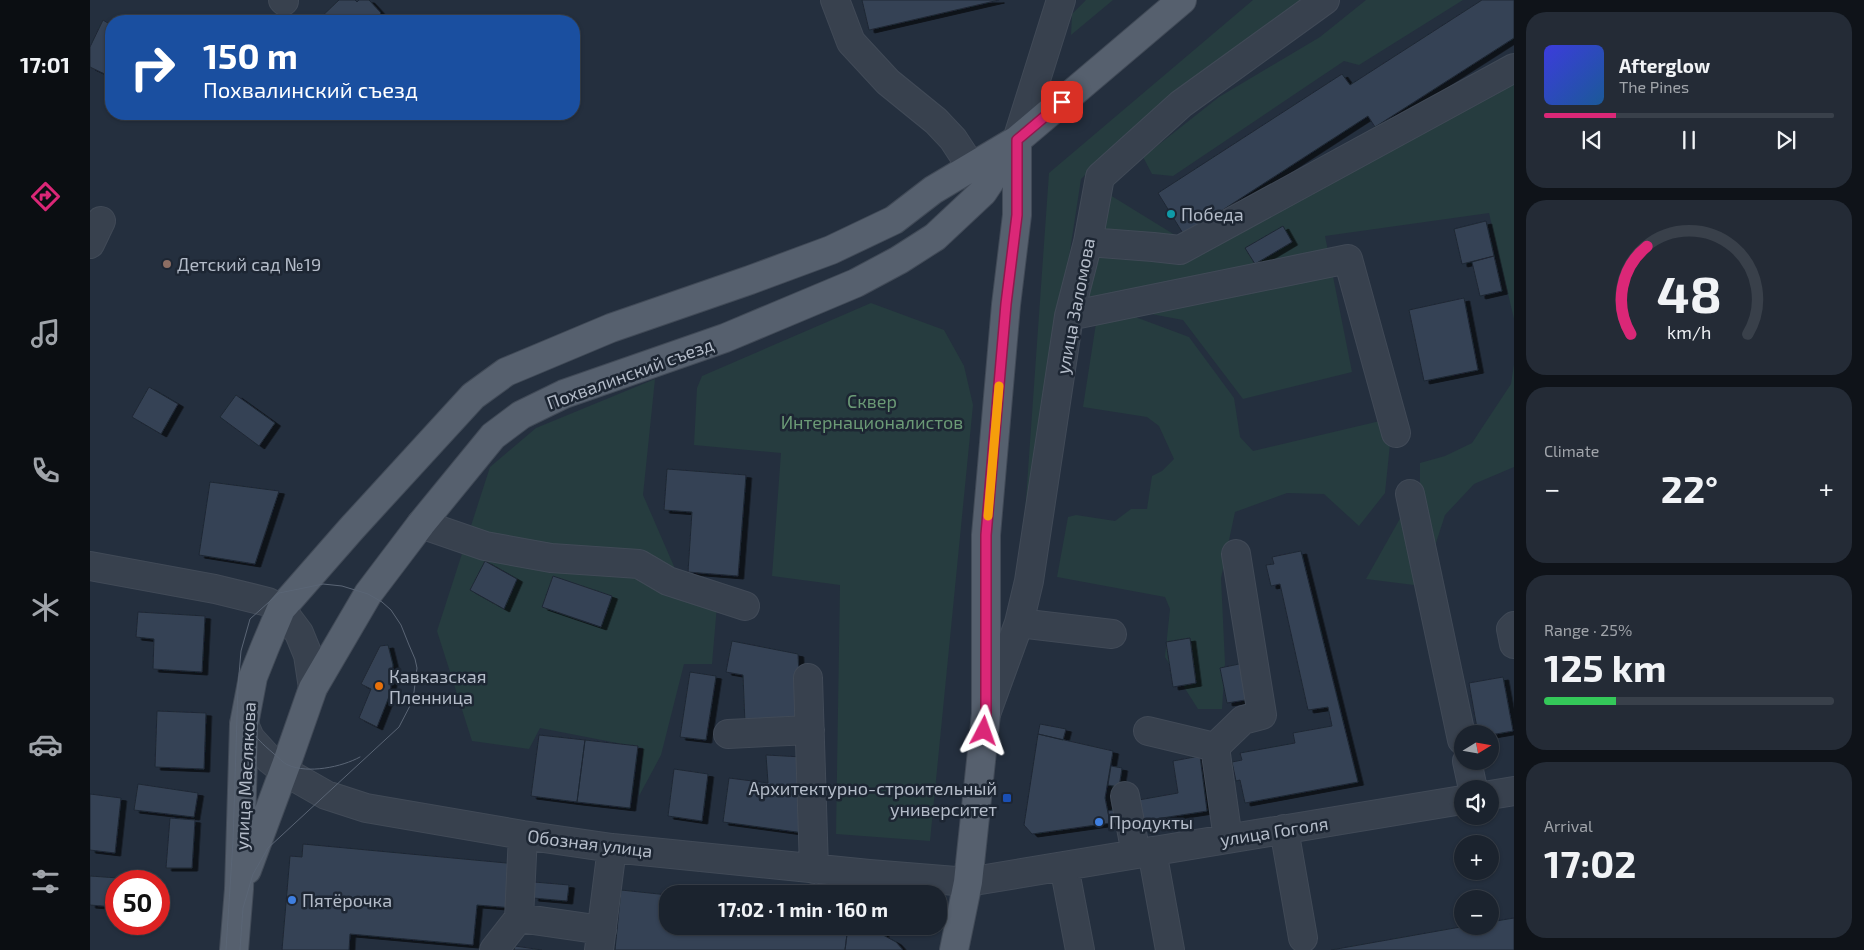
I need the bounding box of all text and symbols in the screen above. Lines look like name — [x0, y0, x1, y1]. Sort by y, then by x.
text: 150 m — [203, 34, 298, 76]
icon: right — [120, 35, 185, 100]
text: 17:01 — [20, 51, 70, 77]
text: Afterglow — [1619, 54, 1710, 77]
text: Похвалинский съезд — [203, 76, 418, 102]
text: The Pines — [1619, 77, 1689, 96]
pin — [1041, 81, 1083, 123]
icon: arrive — [1048, 88, 1076, 116]
icon: previous — [1578, 126, 1606, 154]
icon: pause — [1675, 126, 1703, 154]
icon: next — [1772, 126, 1800, 154]
icon: directions — [28, 179, 63, 214]
place label: Победа — [1181, 203, 1244, 225]
marker: Победа — [1165, 208, 1177, 220]
street label: улица Заломова — [1051, 236, 1099, 376]
place label: Детский сад №19 — [177, 253, 321, 275]
marker: Детский сад №19 — [161, 258, 173, 270]
text: 48 — [1656, 261, 1722, 323]
icon: music — [28, 316, 63, 351]
text: km/h — [1667, 321, 1711, 343]
street label: Похвалинский съезд — [544, 333, 716, 413]
park label: Сквер Интернационалистов — [781, 390, 963, 433]
text: Climate — [1544, 441, 1599, 460]
icon: phone — [28, 453, 63, 488]
text: 22° — [1661, 465, 1718, 511]
text: − — [1544, 471, 1560, 505]
text: + — [1819, 471, 1834, 505]
icon: climate — [28, 590, 63, 625]
text: Range · 25% — [1544, 620, 1632, 639]
text: 125 km — [1544, 644, 1666, 690]
place label: Кавказская Пленница — [389, 665, 486, 708]
marker: Кавказская Пленница — [373, 680, 385, 692]
street label: улица Маслякова — [230, 701, 260, 851]
position arrow — [957, 704, 1009, 756]
north arrow — [1454, 725, 1499, 770]
map controls — [1454, 725, 1499, 935]
icon: car — [28, 727, 63, 762]
place label: Архитектурно-строительный университет — [749, 777, 997, 820]
button: sound — [1454, 780, 1499, 825]
marker: Архитектурно-строительный университет — [1001, 792, 1013, 804]
place label: Продукты — [1109, 811, 1193, 833]
street label: улица Гоголя — [1218, 812, 1330, 850]
marker: Продукты — [1093, 816, 1105, 828]
text: Arrival — [1544, 816, 1593, 835]
street label: Обозная улица — [526, 824, 654, 862]
button: + — [1454, 835, 1499, 880]
text: 17:02 — [1544, 840, 1636, 886]
icon: filters — [28, 864, 63, 899]
speed limit sign: 50 — [105, 870, 170, 935]
place label: Пятёрочка — [302, 889, 392, 911]
button: − — [1454, 890, 1499, 935]
marker: Пятёрочка — [286, 894, 298, 906]
text: 17:02 · 1 min · 160 m — [718, 898, 888, 921]

